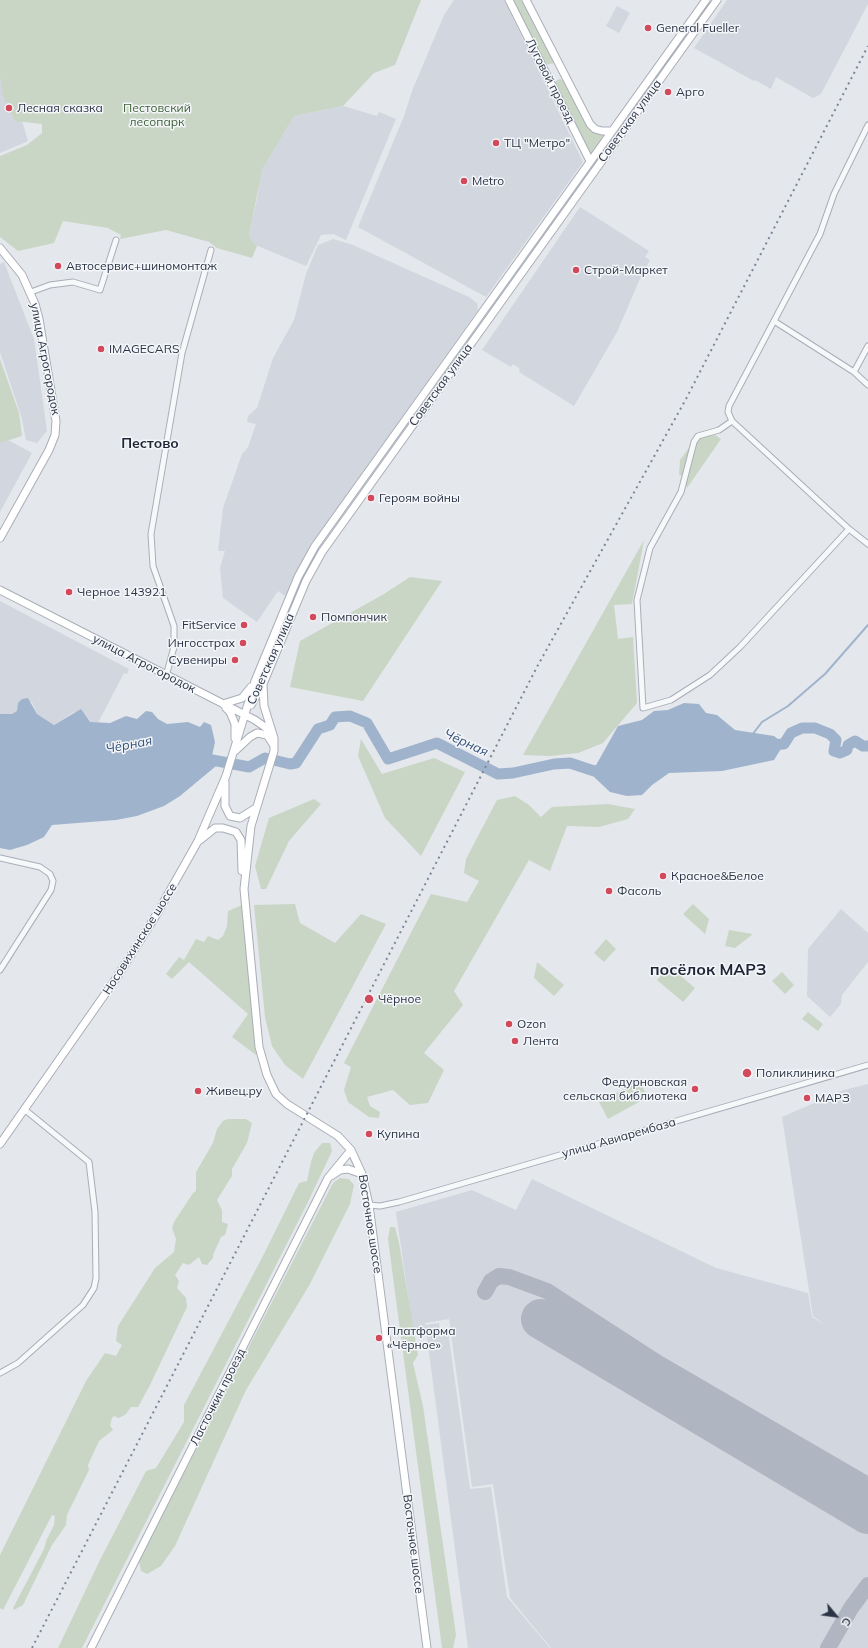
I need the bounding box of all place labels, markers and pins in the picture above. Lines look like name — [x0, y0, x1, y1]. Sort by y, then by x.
place label: General Fueller — [656, 21, 739, 35]
marker: General Fueller — [643, 23, 653, 33]
place label: Арго — [676, 85, 704, 99]
marker: Арго — [663, 87, 673, 97]
place label: Лесная сказка — [17, 101, 103, 115]
marker: Лесная сказка — [4, 103, 14, 113]
place label: ТЦ "Метро" — [504, 136, 570, 150]
marker: ТЦ "Метро" — [491, 138, 501, 148]
place label: Metro — [472, 174, 504, 188]
marker: Metro — [459, 176, 469, 186]
place label: Автосервис+шиномонтаж — [66, 259, 217, 273]
marker: Автосервис+шиномонтаж — [53, 261, 63, 271]
place label: Строй-Маркет — [584, 263, 668, 277]
marker: Строй-Маркет — [571, 265, 581, 275]
place label: IMAGECARS — [109, 342, 179, 356]
marker: IMAGECARS — [96, 344, 106, 354]
place label: Героям войны — [379, 491, 460, 505]
marker: Героям войны — [366, 493, 376, 503]
place label: Черное 143921 — [77, 585, 166, 599]
marker: Черное 143921 — [64, 587, 74, 597]
place label: Помпончик — [321, 610, 387, 624]
marker: Помпончик — [308, 612, 318, 622]
place label: FitService — [182, 618, 236, 632]
marker: FitService — [239, 620, 249, 630]
place label: Ингосстрах — [168, 636, 235, 650]
marker: Ингосстрах — [238, 638, 248, 648]
place label: Сувениры — [169, 653, 227, 667]
marker: Сувениры — [230, 655, 240, 665]
place label: Красное&Белое — [671, 869, 764, 883]
marker: Красное&Белое — [658, 871, 668, 881]
place label: Фасоль — [617, 884, 661, 898]
marker: Фасоль — [604, 886, 614, 896]
place label: Чёрное — [378, 992, 421, 1006]
marker: Чёрное — [363, 993, 375, 1005]
place label: Ozon — [517, 1017, 546, 1031]
marker: Ozon — [504, 1019, 514, 1029]
place label: Лента — [523, 1034, 559, 1048]
marker: Лента — [510, 1036, 520, 1046]
place label: Поликлиника — [756, 1066, 835, 1080]
marker: Поликлиника — [741, 1067, 753, 1079]
place label: Федурновская сельская библиотека — [563, 1075, 687, 1103]
place label: Живец.ру — [206, 1084, 262, 1098]
marker: Федурновская сельская библиотека — [690, 1084, 700, 1094]
marker: Живец.ру — [193, 1086, 203, 1096]
place label: МАРЗ — [815, 1091, 850, 1105]
marker: МАРЗ — [802, 1093, 812, 1103]
place label: Купина — [377, 1127, 420, 1141]
marker: Купина — [364, 1129, 374, 1139]
place label: Платформа «Чёрное» — [387, 1324, 455, 1352]
marker: Платформа «Чёрное» — [374, 1333, 384, 1343]

